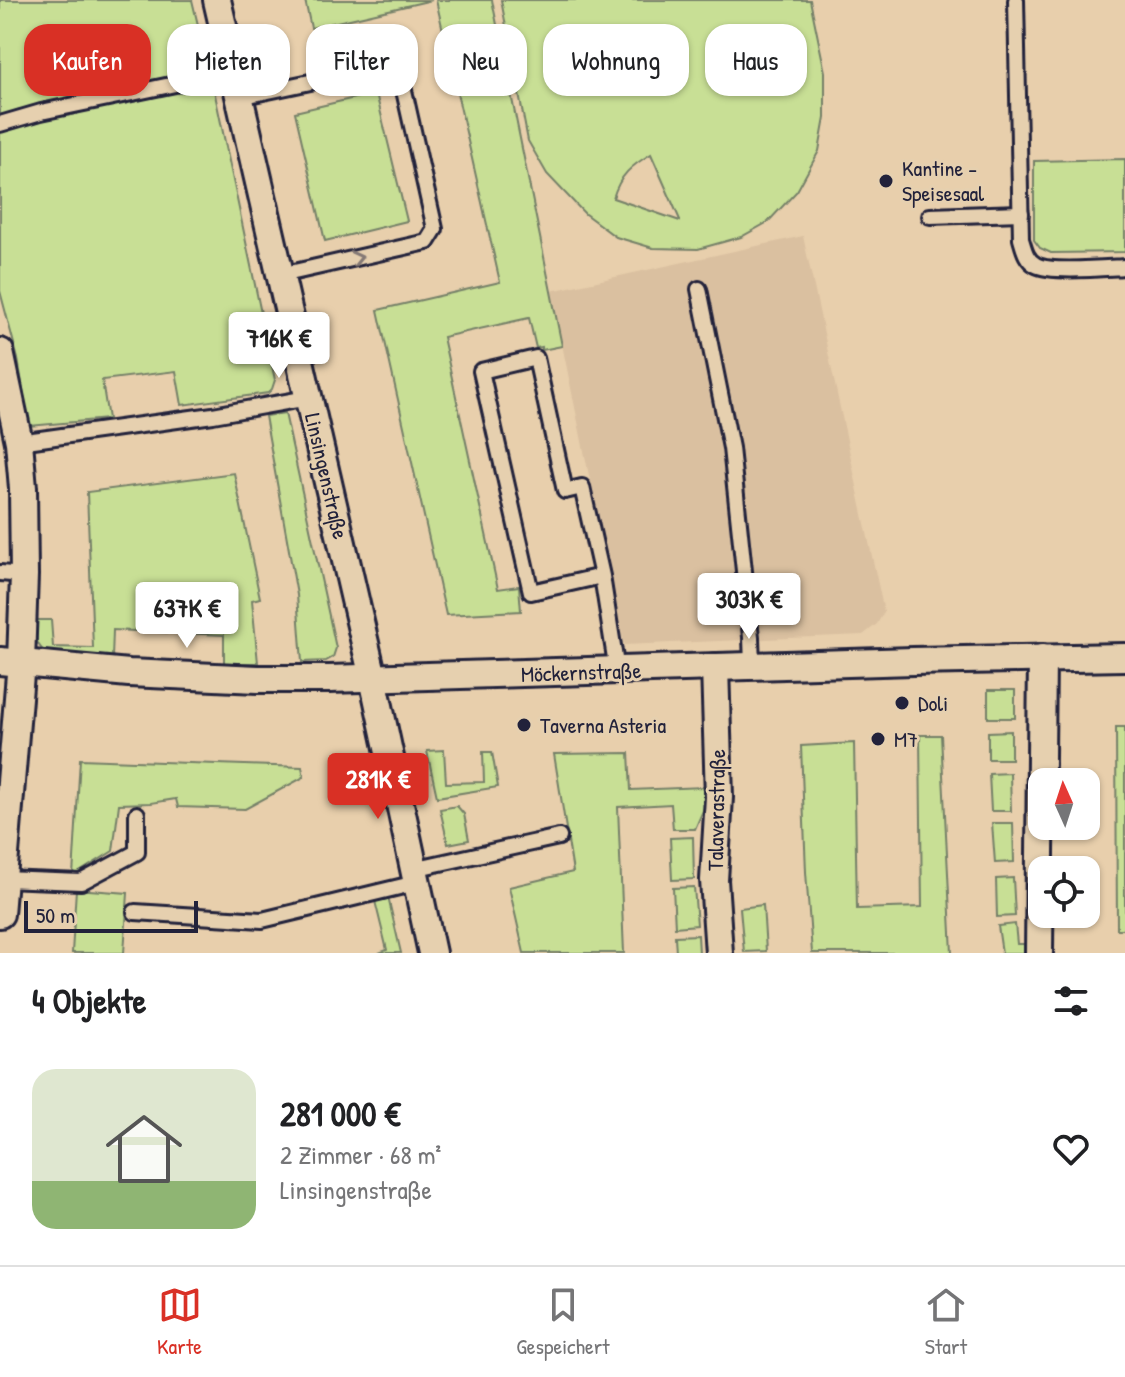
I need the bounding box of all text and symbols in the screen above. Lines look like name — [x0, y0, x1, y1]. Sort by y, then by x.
chip: Kaufen — [24, 24, 151, 96]
chip: Mieten — [167, 24, 290, 96]
chip: Filter — [306, 24, 418, 96]
chip: Neu — [434, 24, 527, 96]
chip: Wohnung — [543, 24, 689, 96]
chip: Haus — [705, 24, 807, 96]
place label: Kantine - Speisesaal — [902, 153, 984, 208]
marker: Kantine - Speisesaal — [877, 172, 895, 190]
one-way arrow — [349, 250, 363, 267]
pin: 716K € — [214, 312, 344, 380]
text: 716K € — [247, 320, 311, 355]
street label: Linsingenstraße — [298, 410, 356, 542]
pin: 303K € — [684, 573, 814, 641]
text: 303K € — [715, 581, 783, 616]
pin: 637K € — [122, 582, 252, 650]
text: 637K € — [154, 590, 220, 625]
street label: Möckernstraße — [520, 655, 642, 689]
place label: Doli — [918, 688, 948, 718]
marker: Doli — [893, 694, 911, 712]
place label: Taverna Asteria — [540, 710, 667, 740]
marker: Taverna Asteria — [515, 716, 533, 734]
place label: M7 — [894, 724, 918, 754]
marker: M7 — [869, 730, 887, 748]
street label: Talaverastraße — [700, 749, 732, 871]
pin: 281K € — [313, 753, 443, 821]
text: 281K € — [346, 761, 410, 796]
north arrow — [1028, 768, 1100, 840]
map controls — [1028, 768, 1100, 928]
button: locate — [1028, 856, 1100, 928]
scale bar — [24, 897, 198, 933]
text: 50 m — [36, 900, 75, 930]
text: 4 Objekte — [32, 978, 146, 1024]
icon: filters — [1049, 979, 1093, 1023]
text: 281 000 € — [280, 1091, 401, 1137]
icon: home — [96, 1101, 192, 1197]
icon: heart — [1049, 1127, 1093, 1171]
text: 2 Zimmer · 68 m² — [280, 1137, 441, 1172]
text: Linsingenstraße — [280, 1172, 432, 1207]
tab: Karte — [157, 1283, 202, 1361]
tab: Gespeichert — [516, 1283, 610, 1361]
tab: Start — [924, 1283, 968, 1361]

